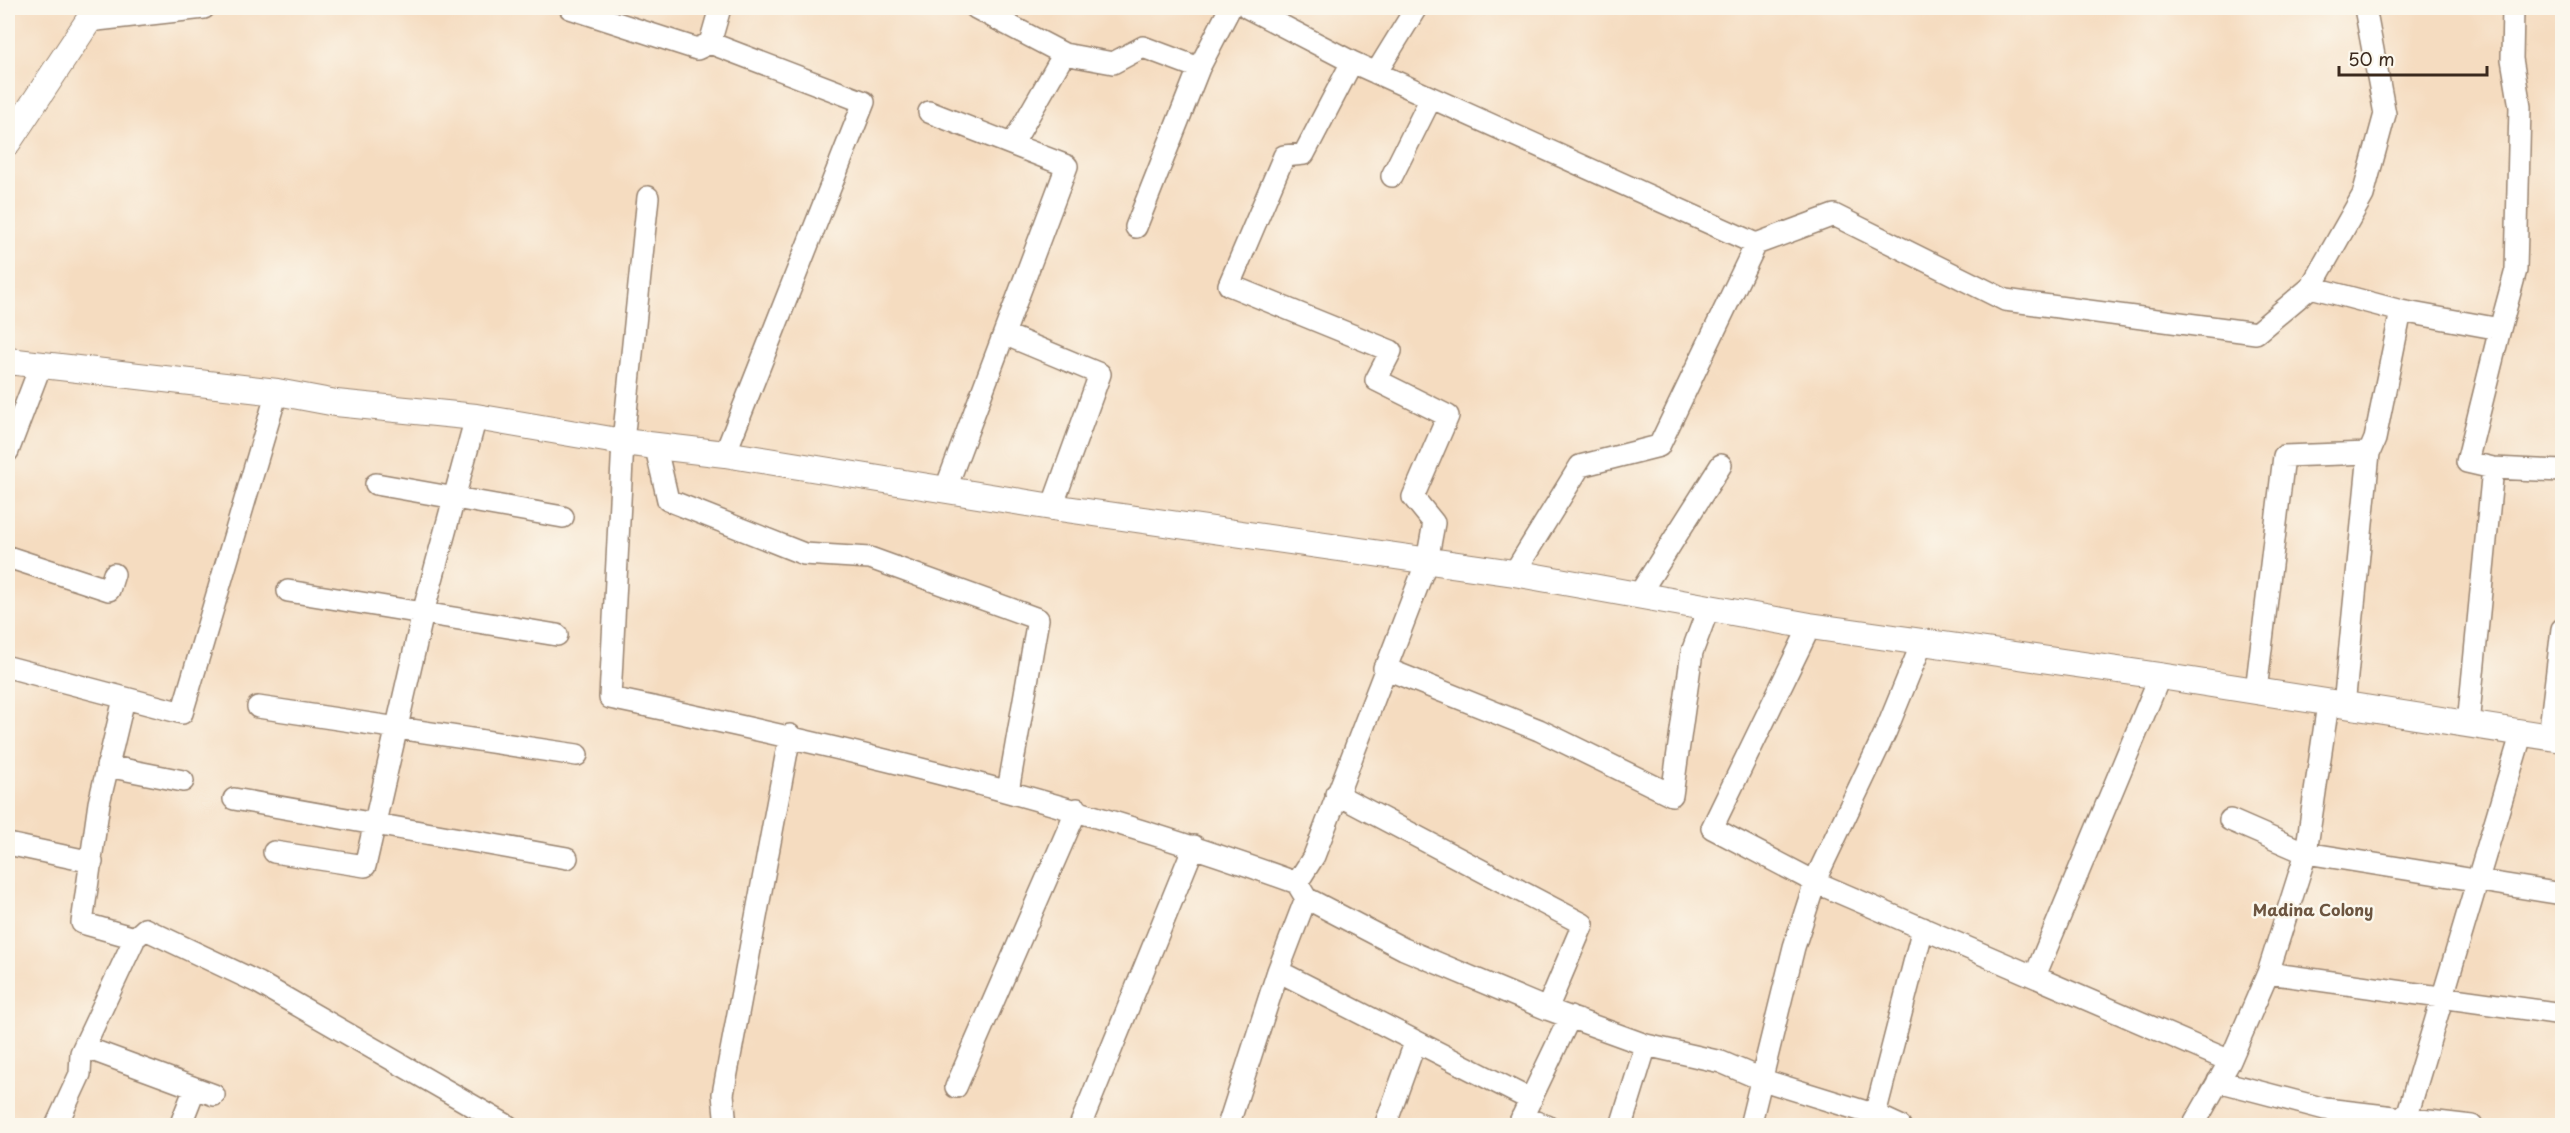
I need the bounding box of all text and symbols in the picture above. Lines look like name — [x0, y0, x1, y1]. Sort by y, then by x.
scale bar — [2339, 39, 2488, 77]
text: 50 m — [2348, 45, 2395, 72]
district label: Madina Colony — [2253, 897, 2373, 921]

